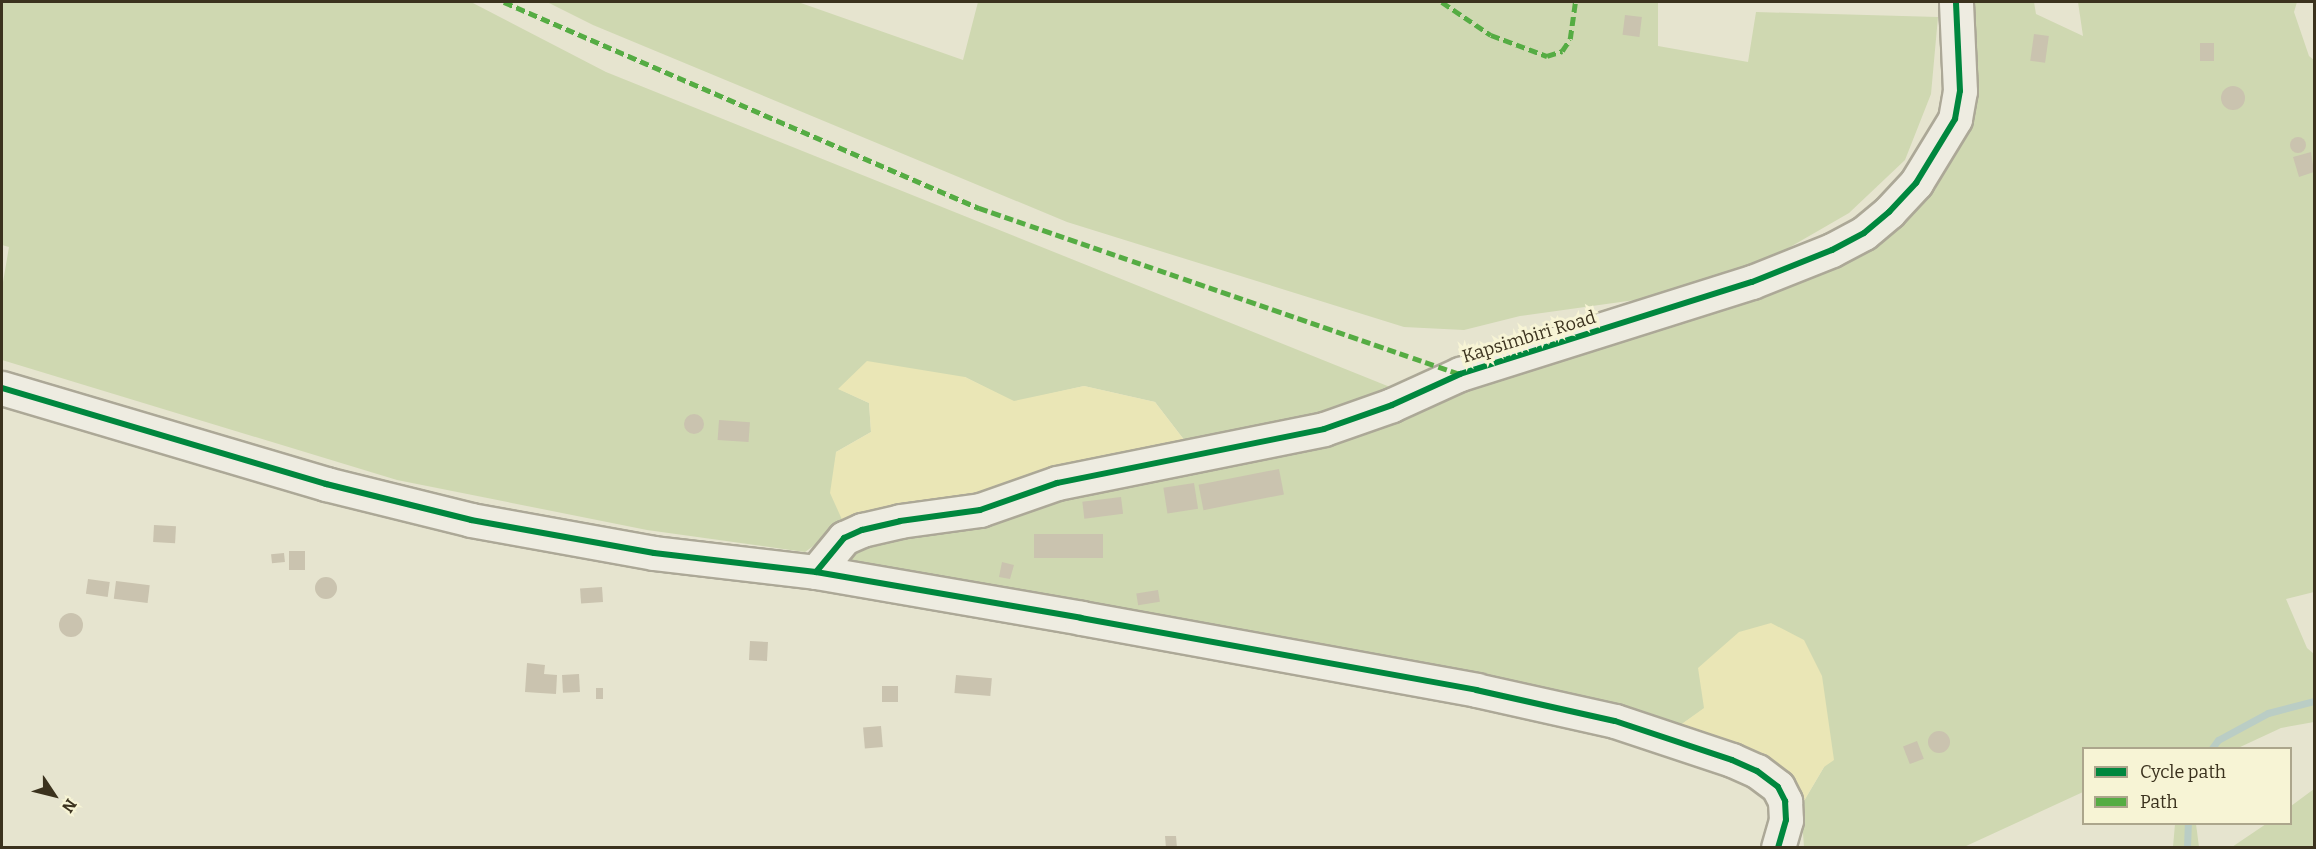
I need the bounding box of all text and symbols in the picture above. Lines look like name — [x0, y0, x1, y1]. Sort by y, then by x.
street label: Kapsimbiri Road — [1460, 306, 1598, 368]
legend — [2082, 747, 2292, 825]
text: Cycle path — [2140, 761, 2226, 783]
north arrow — [24, 765, 84, 825]
text: Path — [2140, 791, 2178, 813]
text: N — [58, 795, 80, 816]

